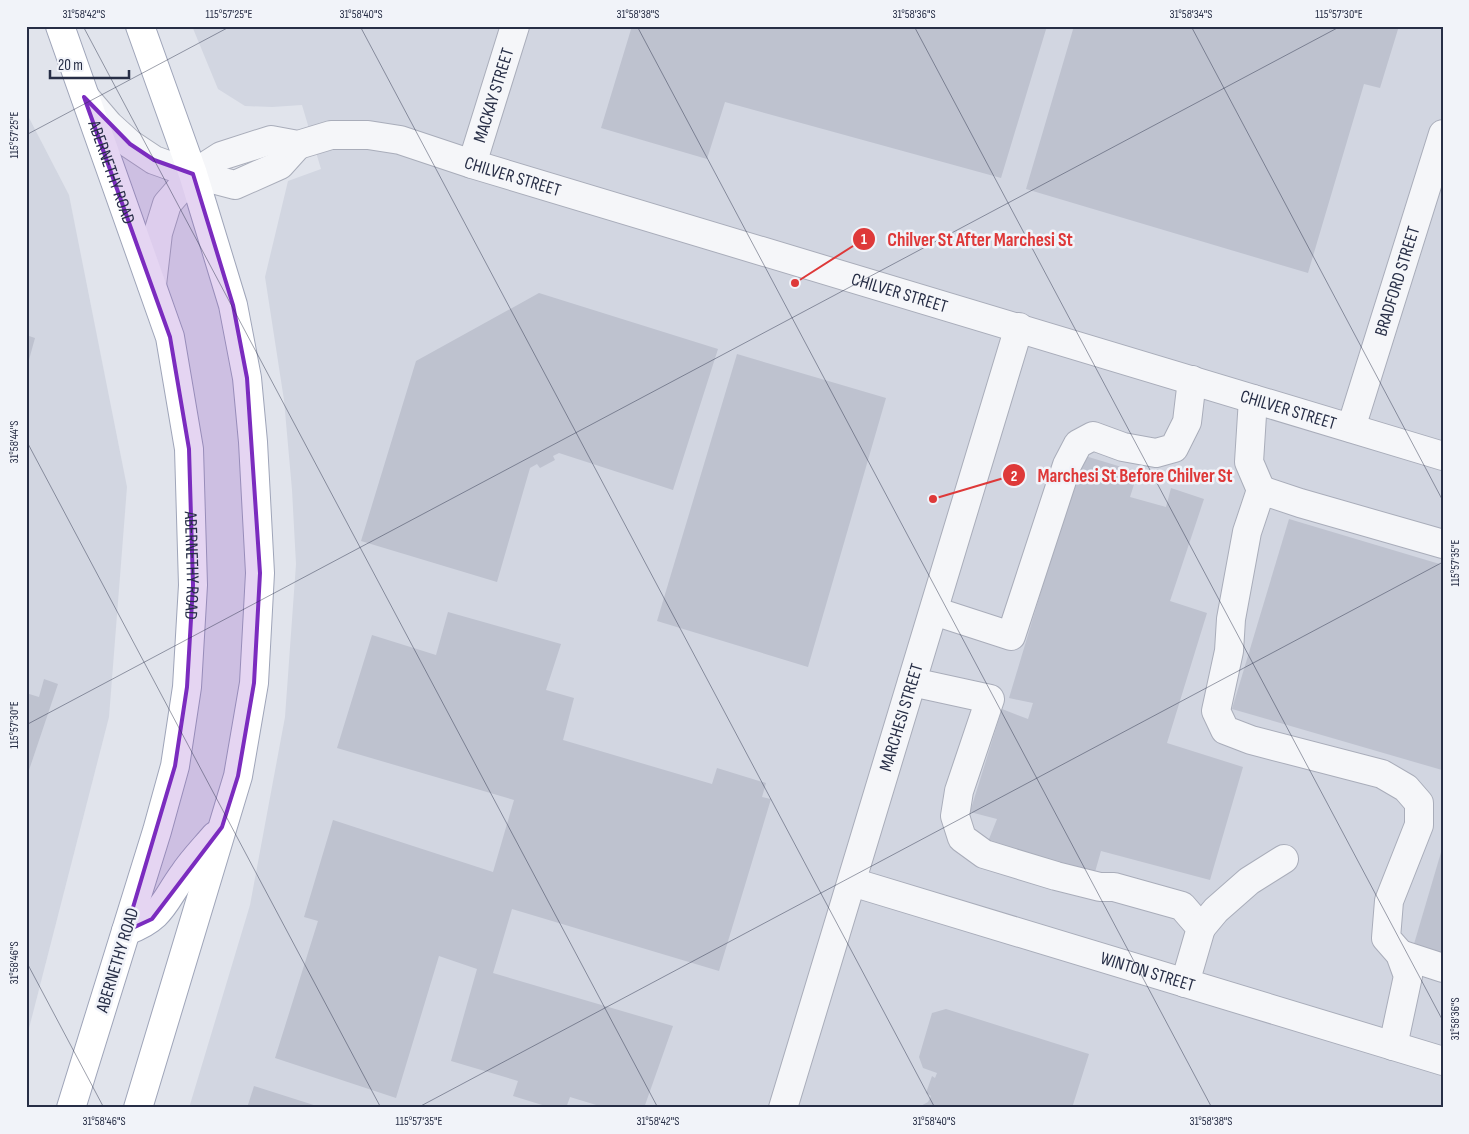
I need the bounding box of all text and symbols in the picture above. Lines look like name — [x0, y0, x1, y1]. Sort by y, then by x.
text: 31°58'42"S — [63, 7, 105, 22]
text: 115°57'25"E — [206, 7, 252, 22]
text: 31°58'40"S — [339, 7, 383, 22]
text: 31°58'38"S — [617, 7, 659, 22]
text: 31°58'36"S — [892, 7, 936, 22]
text: 31°58'34"S — [1170, 7, 1212, 22]
text: 115°57'30"E — [1315, 7, 1363, 22]
street label: MACKAY STREET — [469, 46, 518, 145]
scale bar — [50, 48, 129, 80]
text: 20 m — [58, 56, 83, 75]
text: 115°57'25"E — [7, 112, 22, 158]
street label: ABERNETHY ROAD — [83, 117, 139, 227]
street label: CHILVER STREET — [462, 152, 563, 201]
callout: Chilver St After Marchesi St — [852, 222, 1082, 256]
street label: BRADFORD STREET — [1370, 224, 1425, 339]
text: Chilver St After Marchesi St — [887, 229, 1073, 252]
text: 1 — [861, 230, 867, 249]
street label: CHILVER STREET — [849, 269, 950, 317]
street label: CHILVER STREET — [1238, 386, 1339, 434]
text: 31°58'44"S — [7, 421, 22, 463]
callout: Marchesi St Before Chilver St — [1002, 458, 1242, 492]
text: Marchesi St Before Chilver St — [1037, 465, 1233, 488]
text: 2 — [1011, 467, 1017, 486]
street label: ABERNETHY ROAD — [180, 510, 203, 620]
text: 115°57'35"E — [1448, 540, 1463, 586]
street label: MARCHESI STREET — [875, 661, 928, 774]
text: 115°57'30"E — [7, 701, 22, 749]
street label: ABERNETHY ROAD — [91, 905, 143, 1016]
text: 31°58'46"S — [7, 941, 22, 985]
street label: WINTON STREET — [1098, 948, 1197, 996]
text: 31°58'36"S — [1448, 997, 1463, 1041]
text: 31°58'46"S — [82, 1114, 126, 1129]
text: 115°57'35"E — [396, 1114, 442, 1129]
text: 31°58'42"S — [637, 1114, 679, 1129]
text: 31°58'40"S — [912, 1114, 956, 1129]
text: 31°58'38"S — [1190, 1114, 1232, 1129]

